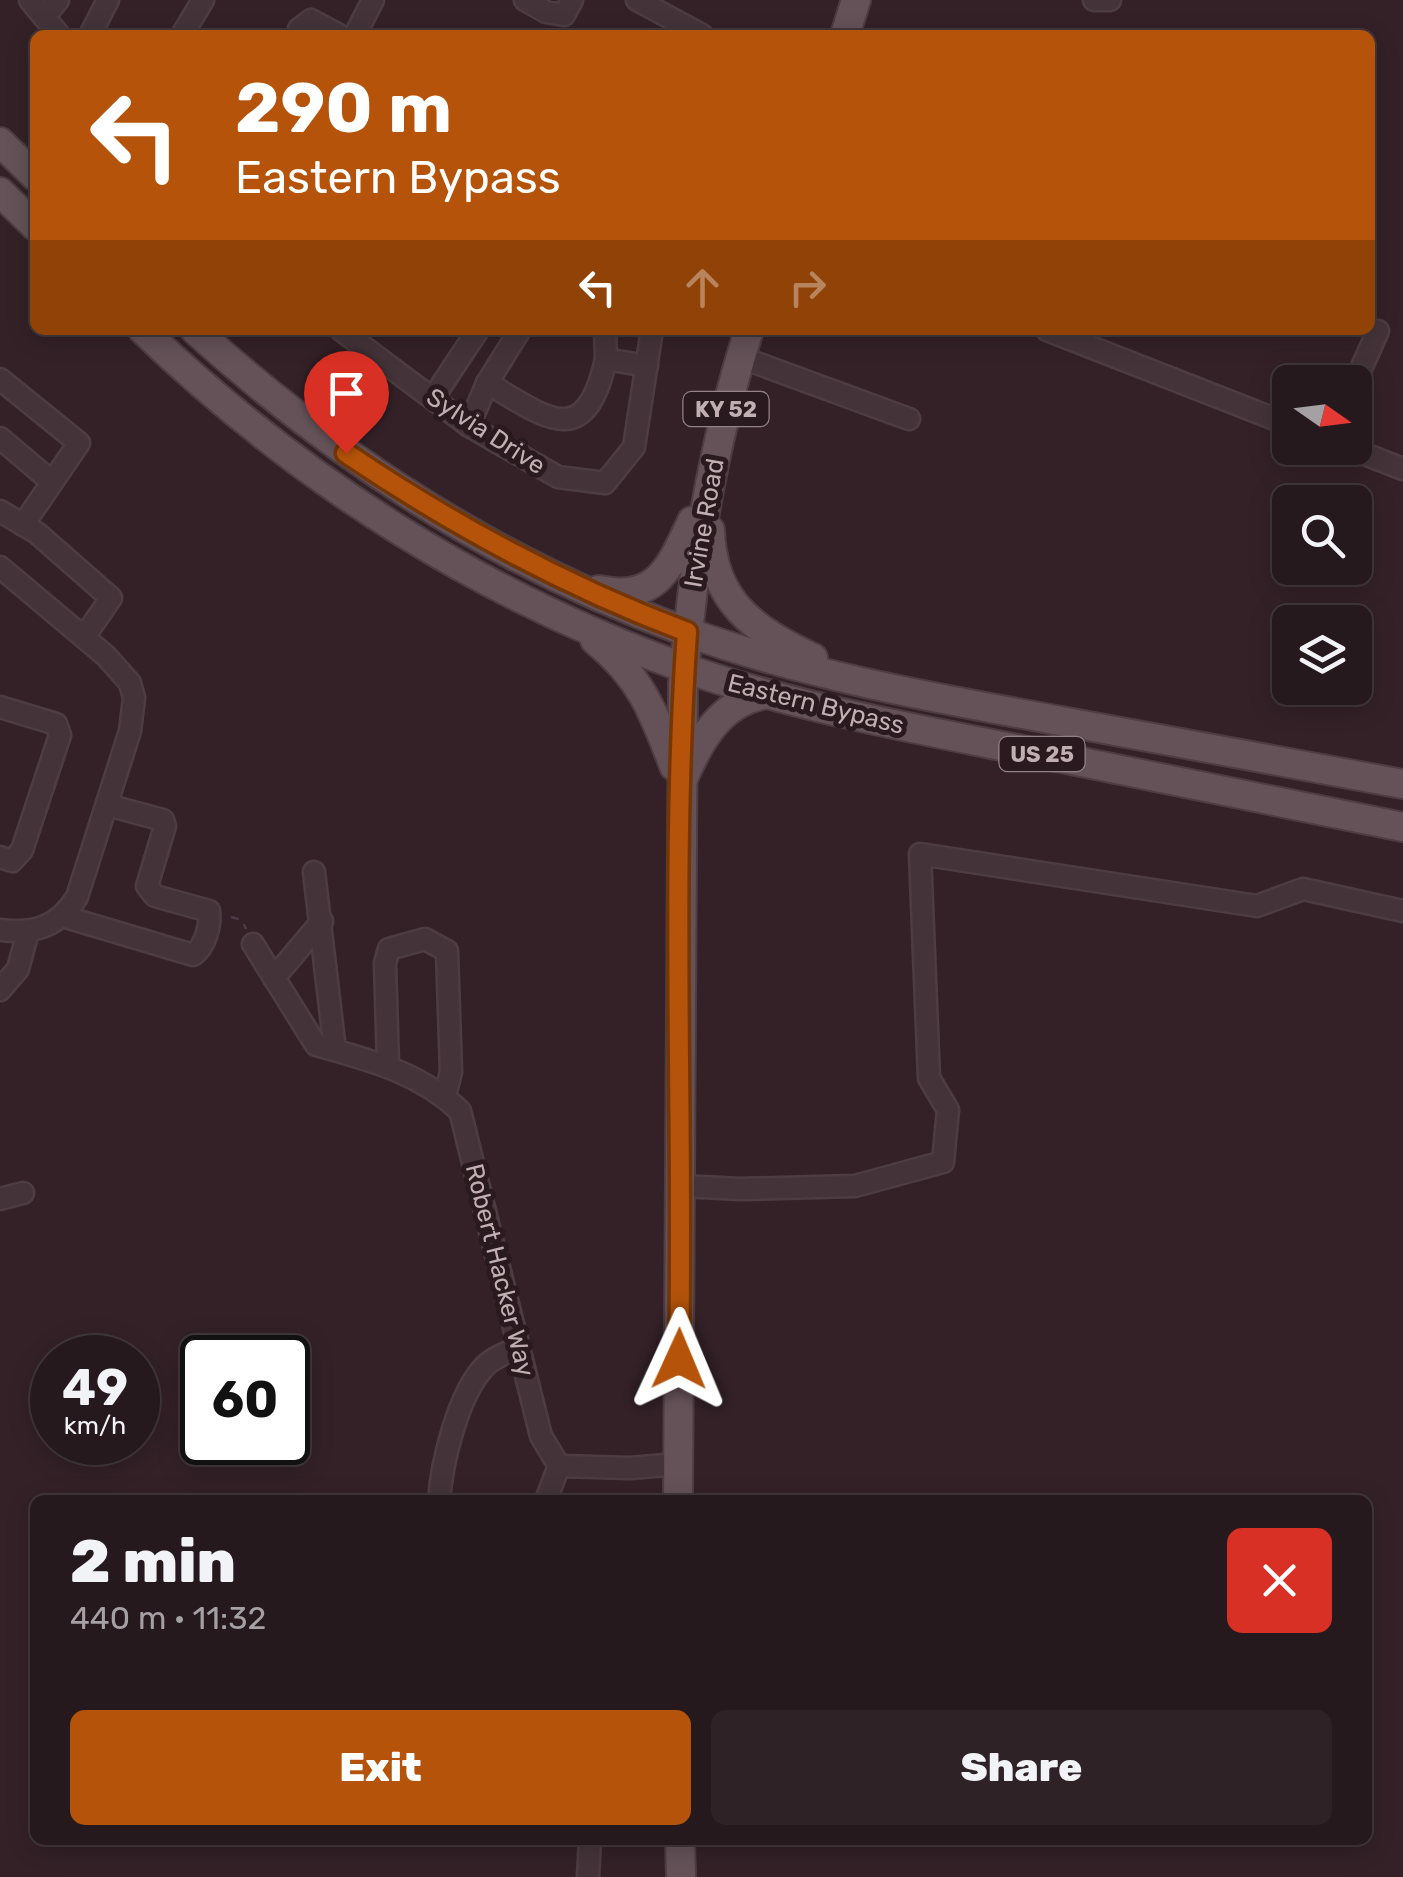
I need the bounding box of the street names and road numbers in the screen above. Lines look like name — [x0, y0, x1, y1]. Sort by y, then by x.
street label: Sylvia Drive — [421, 382, 551, 480]
road number: KY 52 — [684, 392, 768, 426]
street label: Irvine Road — [678, 456, 730, 590]
street label: Eastern Bypass — [725, 668, 907, 740]
road number: US 25 — [1000, 737, 1084, 771]
street label: Robert Hacker Way — [460, 1161, 540, 1379]

